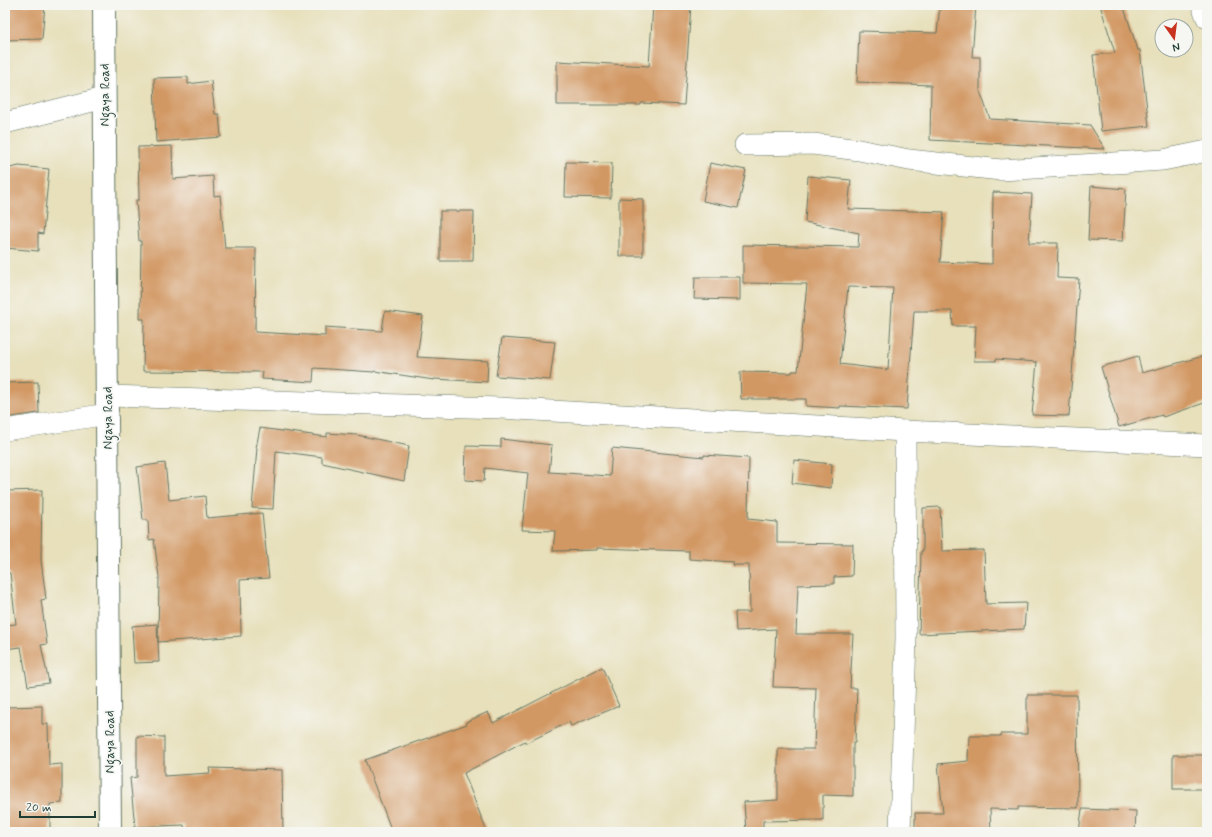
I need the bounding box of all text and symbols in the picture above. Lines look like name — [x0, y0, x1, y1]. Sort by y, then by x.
north arrow — [1154, 18, 1194, 58]
text: N — [1171, 39, 1181, 54]
street label: Ngaya Road — [97, 63, 116, 127]
street label: Ngaya Road — [100, 386, 119, 450]
street label: Ngaya Road — [102, 710, 121, 774]
scale bar — [20, 793, 95, 819]
text: 20 m — [26, 800, 52, 816]

